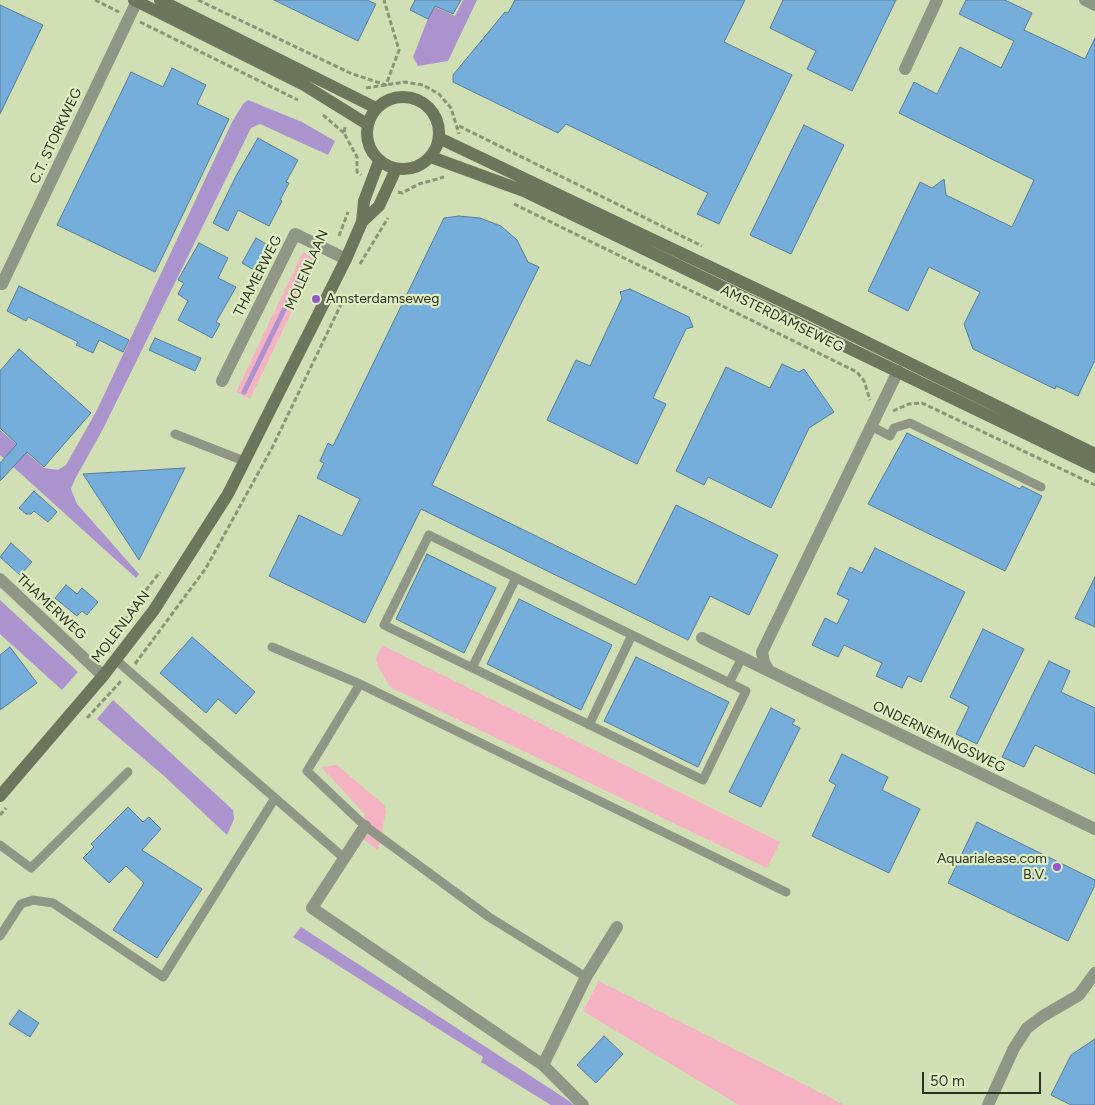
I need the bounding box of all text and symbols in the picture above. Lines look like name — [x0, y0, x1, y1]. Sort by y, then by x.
street label: C.T. STORKWEG — [26, 85, 86, 187]
street label: MOLENLAAN — [282, 227, 332, 313]
street label: THAMERWEG — [230, 233, 286, 319]
street label: AMSTERDAMSEWEG — [718, 282, 846, 356]
place label: Amsterdamseweg — [326, 291, 439, 307]
marker: Amsterdamseweg — [310, 293, 322, 305]
street label: THAMERWEG — [13, 571, 89, 643]
street label: MOLENLAAN — [88, 588, 154, 666]
street label: ONDERNEMINGSWEG — [870, 698, 1008, 776]
place label: Aquarialease.com B.V. — [937, 851, 1047, 884]
marker: Aquarialease.com B.V. — [1051, 861, 1063, 873]
scale bar — [925, 1062, 1044, 1094]
text: 50 m — [930, 1072, 965, 1090]

